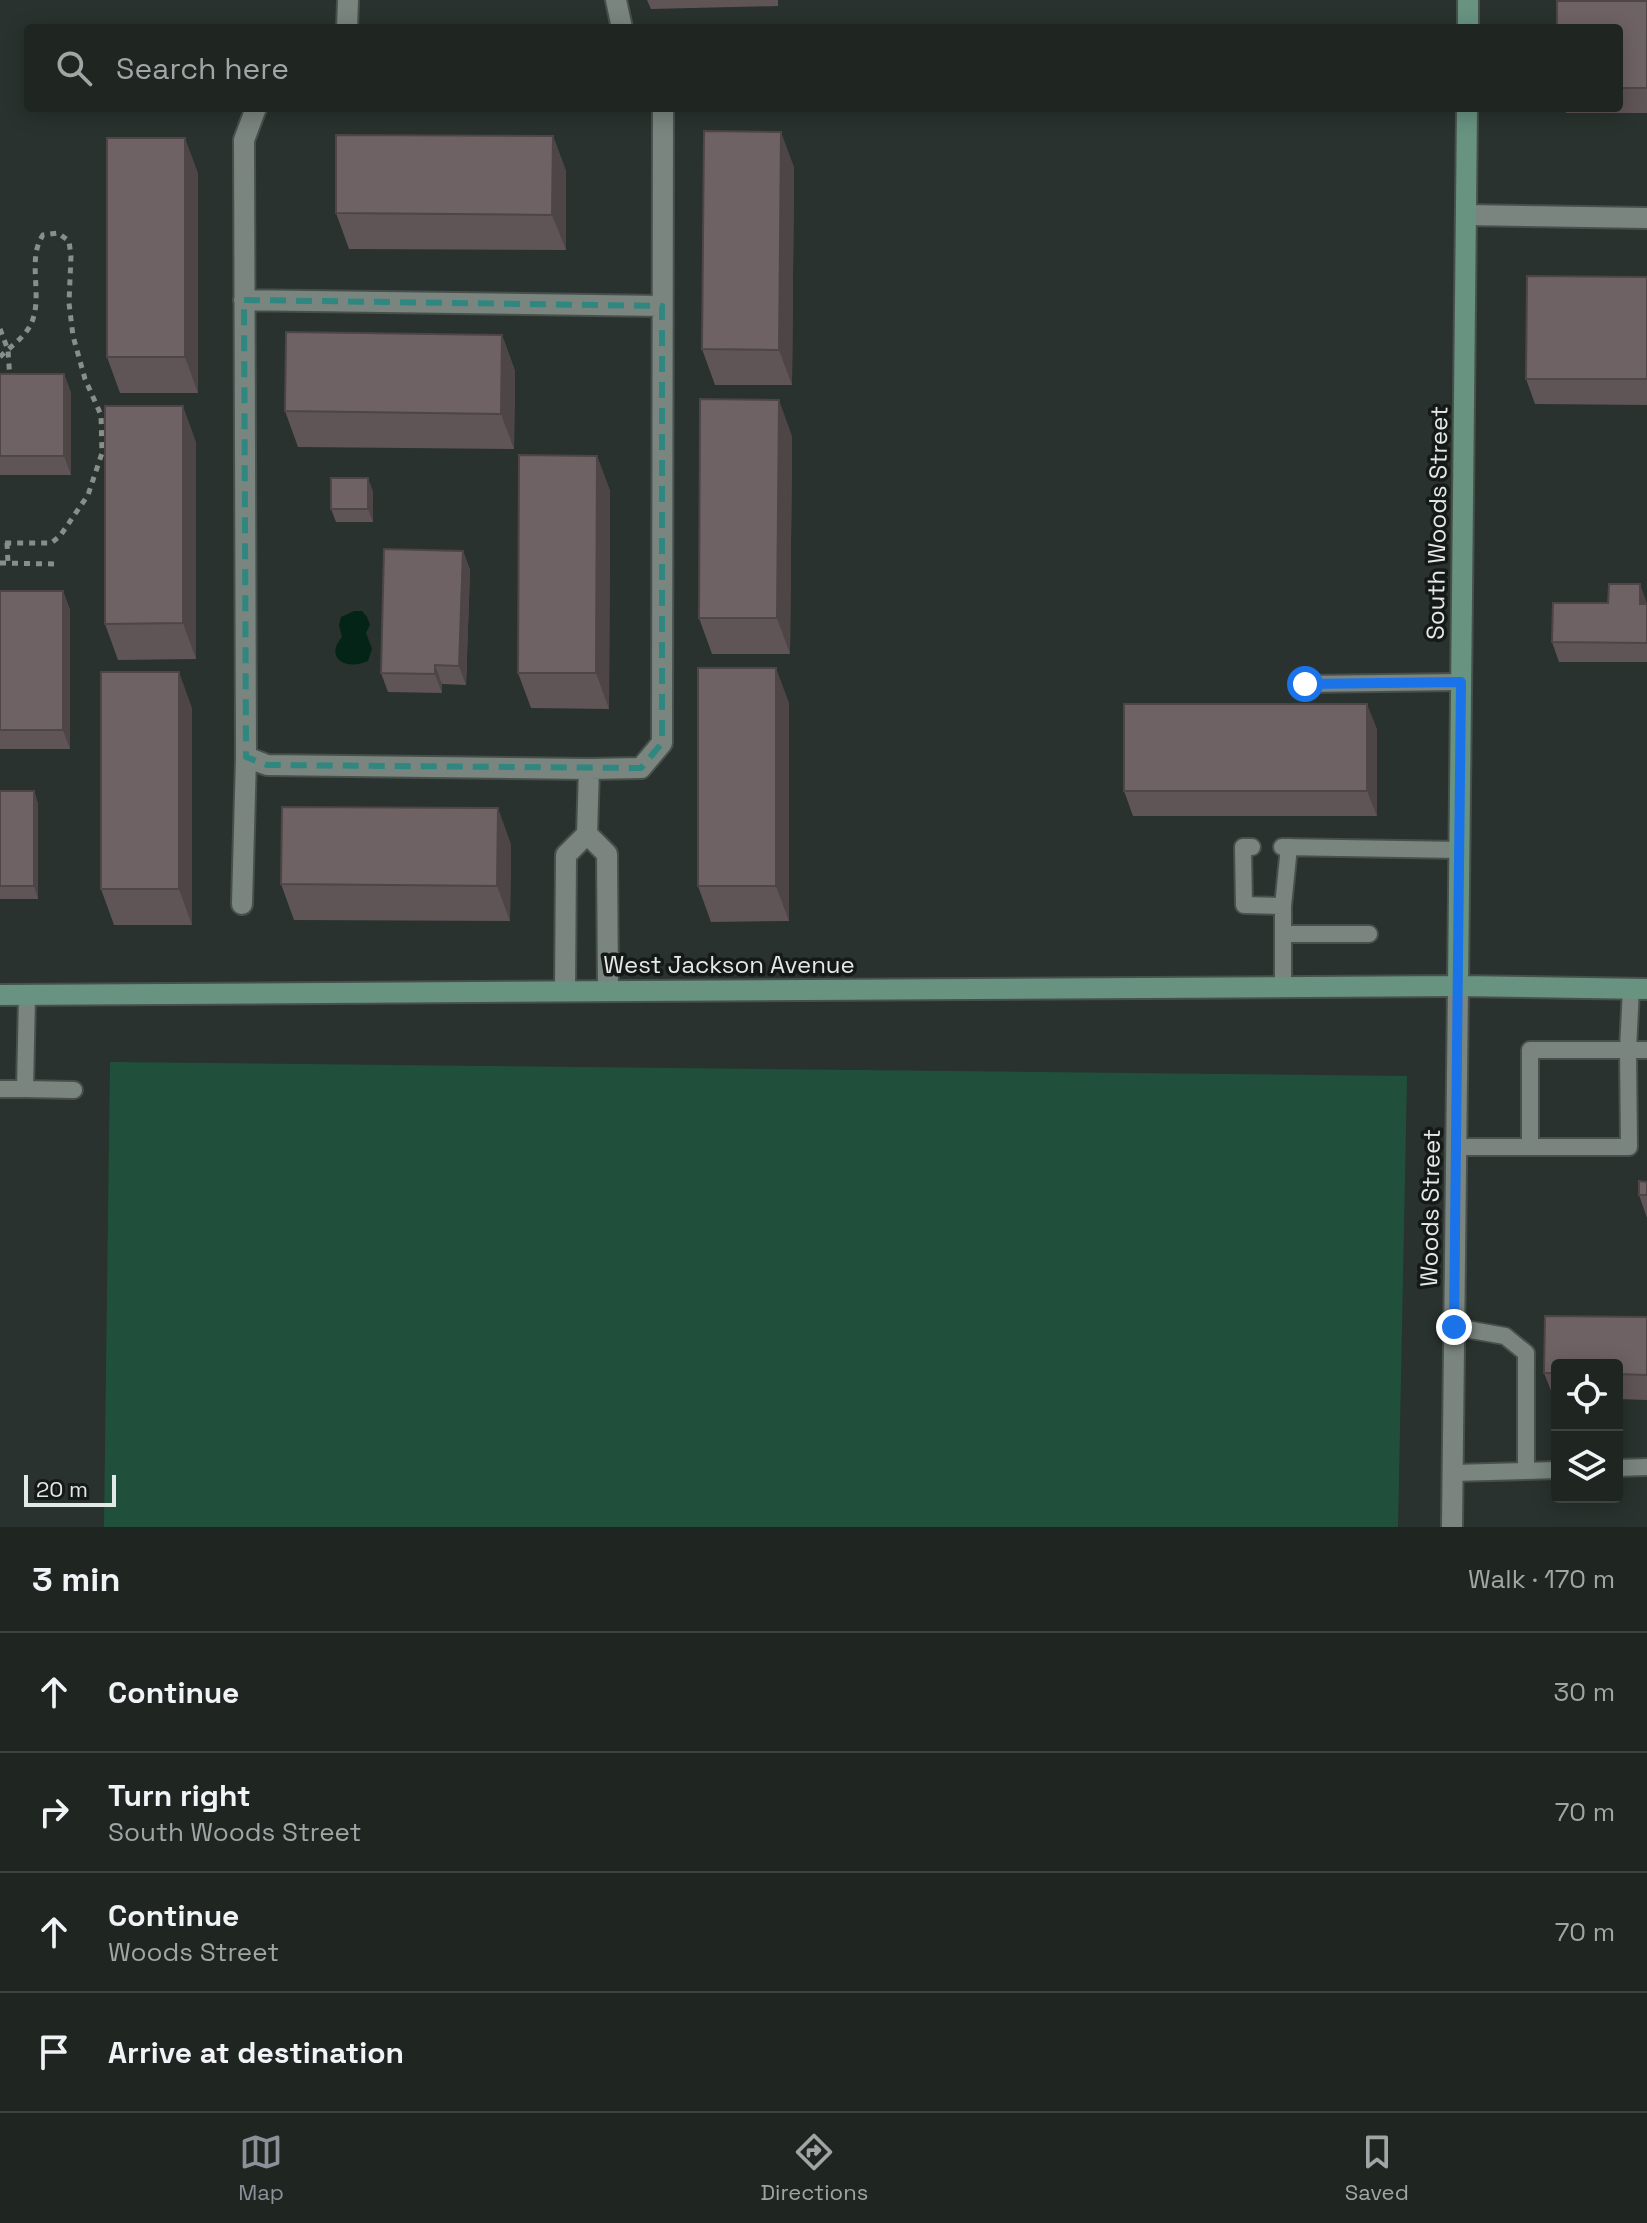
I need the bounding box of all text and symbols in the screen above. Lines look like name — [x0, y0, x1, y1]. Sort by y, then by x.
search box — [24, 24, 1623, 112]
icon: search — [52, 46, 96, 90]
text: Search here — [116, 49, 289, 88]
street label: South Woods Street — [1419, 406, 1455, 640]
route start — [1287, 666, 1323, 702]
street label: West Jackson Avenue — [603, 949, 855, 980]
street label: Woods Street — [1413, 1129, 1447, 1287]
route end — [1436, 1309, 1472, 1345]
map controls — [1551, 1359, 1623, 1503]
button: locate — [1551, 1359, 1623, 1431]
button: layers — [1551, 1431, 1623, 1503]
scale bar — [24, 1471, 116, 1507]
text: 20 m — [36, 1475, 88, 1503]
text: 3 min — [32, 1558, 120, 1601]
text: Walk · 170 m — [1468, 1562, 1615, 1596]
icon: ahead — [32, 1670, 76, 1714]
text: Continue — [108, 1673, 239, 1712]
text: 30 m — [1554, 1675, 1615, 1709]
text: Turn right — [108, 1776, 251, 1815]
icon: right — [32, 1790, 76, 1834]
text: 70 m — [1555, 1795, 1615, 1829]
text: South Woods Street — [108, 1815, 361, 1849]
text: Continue — [108, 1896, 239, 1935]
icon: ahead — [32, 1910, 76, 1954]
text: 70 m — [1555, 1915, 1615, 1949]
text: Woods Street — [108, 1935, 279, 1969]
icon: arrive — [32, 2030, 76, 2074]
text: Arrive at destination — [108, 2033, 404, 2072]
tab: Map — [238, 2130, 284, 2206]
tab: Directions — [760, 2130, 868, 2206]
tab: Saved — [1345, 2130, 1409, 2206]

